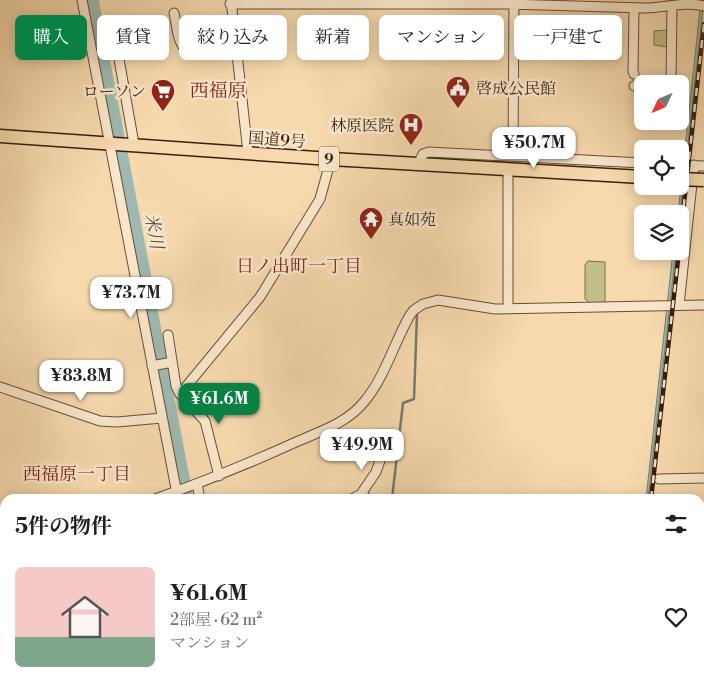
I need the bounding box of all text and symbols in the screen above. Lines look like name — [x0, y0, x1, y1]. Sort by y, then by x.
chip: 購入 — [15, 15, 87, 60]
chip: 賃貸 — [97, 15, 169, 60]
chip: 絞り込み — [179, 15, 287, 60]
chip: 新着 — [297, 15, 369, 60]
chip: マンション — [379, 15, 504, 60]
chip: 一戸建て — [514, 15, 622, 60]
public building icon: 啓成公民館 — [445, 75, 471, 109]
north arrow — [634, 75, 689, 130]
map controls — [634, 75, 689, 260]
supermarket icon: ローソン — [150, 78, 176, 112]
district label: 西福原 — [189, 79, 247, 103]
place label: 啓成公民館 — [476, 79, 556, 99]
place label: ローソン — [83, 82, 146, 102]
hospital icon: 林原医院 — [398, 112, 424, 146]
place label: 林原医院 — [330, 116, 394, 136]
pin: ¥50.7M — [493, 126, 575, 169]
street label: 国道9号 — [247, 128, 306, 152]
text: ¥50.7M — [503, 133, 565, 153]
button: locate — [634, 140, 689, 195]
road number: 9 — [319, 146, 339, 172]
button: layers — [634, 205, 689, 260]
temple icon: 真如苑 — [358, 206, 384, 240]
place label: 真如苑 — [388, 210, 436, 230]
water label: 米川 — [139, 211, 169, 253]
district label: 日ノ出町一丁目 — [236, 255, 362, 278]
pin: ¥73.7M — [90, 276, 172, 319]
text: ¥73.7M — [101, 283, 161, 303]
pin: ¥83.8M — [40, 360, 122, 402]
text: ¥83.8M — [50, 366, 112, 386]
pin: ¥61.6M — [178, 382, 260, 425]
text: ¥61.6M — [190, 389, 249, 409]
pin: ¥49.9M — [321, 428, 403, 471]
text: ¥49.9M — [331, 435, 393, 455]
district label: 西福原一丁目 — [23, 463, 131, 486]
icon: filters — [662, 510, 690, 538]
text: 5件の物件 — [15, 514, 112, 540]
text: ¥61.6M — [170, 581, 247, 607]
icon: home — [55, 587, 115, 647]
icon: heart — [662, 603, 690, 631]
text: 2部屋 · 62 m² — [170, 610, 262, 630]
text: マンション — [170, 633, 249, 653]

